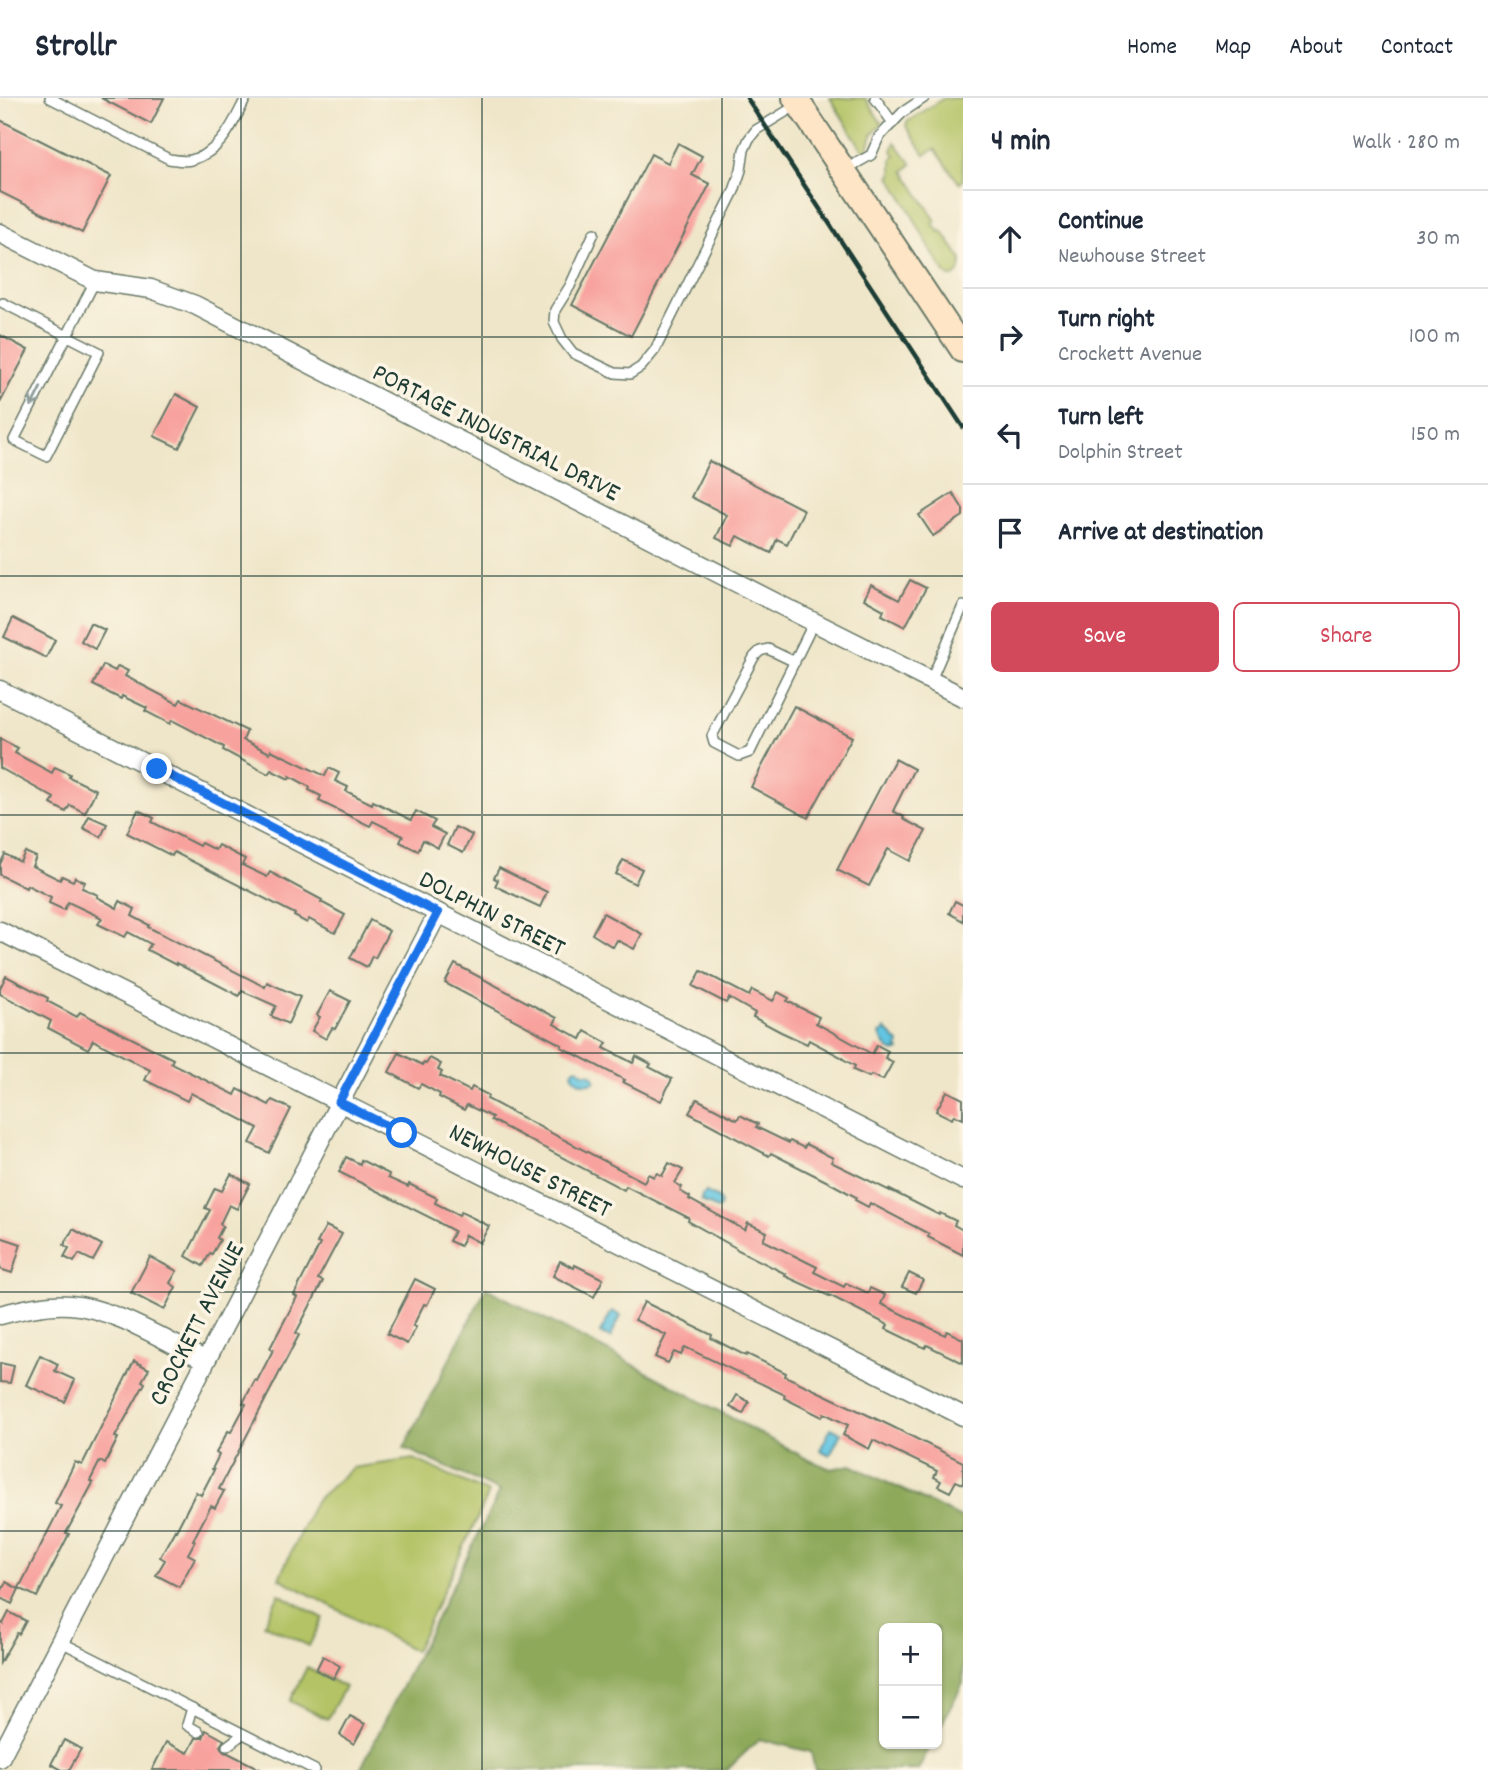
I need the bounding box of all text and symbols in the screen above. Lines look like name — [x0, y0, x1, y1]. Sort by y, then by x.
text: Strollr — [35, 25, 117, 72]
text: Home — [1127, 31, 1177, 65]
text: Map — [1215, 31, 1251, 65]
text: About — [1289, 31, 1343, 65]
text: Contact — [1381, 31, 1453, 65]
text: 4 min — [991, 122, 1050, 165]
text: Walk · 280 m — [1352, 127, 1460, 160]
text: Continue — [1058, 204, 1143, 241]
icon: ahead — [991, 220, 1029, 258]
text: 30 m — [1416, 223, 1460, 256]
text: Newhouse Street — [1058, 241, 1206, 274]
text: Turn right — [1058, 302, 1155, 339]
icon: right — [991, 318, 1029, 356]
text: 100 m — [1409, 321, 1460, 354]
text: Crockett Avenue — [1058, 339, 1202, 372]
street label: PORTAGE INDUSTRIAL DRIVE — [365, 356, 626, 513]
one-way arrow — [28, 386, 42, 407]
text: Turn left — [1058, 400, 1144, 437]
icon: left — [991, 416, 1029, 454]
text: 150 m — [1411, 419, 1460, 452]
text: Dolphin Street — [1058, 437, 1183, 470]
icon: arrive — [991, 514, 1029, 552]
text: Arrive at destination — [1058, 515, 1263, 552]
button: Save — [991, 602, 1219, 672]
button: Share — [1233, 602, 1460, 672]
route end — [141, 753, 172, 784]
street label: DOLPHIN STREET — [412, 862, 571, 968]
street label: NEWHOUSE STREET — [442, 1115, 618, 1229]
route start — [386, 1117, 417, 1148]
street label: CROCKETT AVENUE — [141, 1236, 255, 1413]
map controls — [879, 1623, 942, 1749]
button: + — [879, 1623, 942, 1686]
button: − — [879, 1686, 942, 1749]

